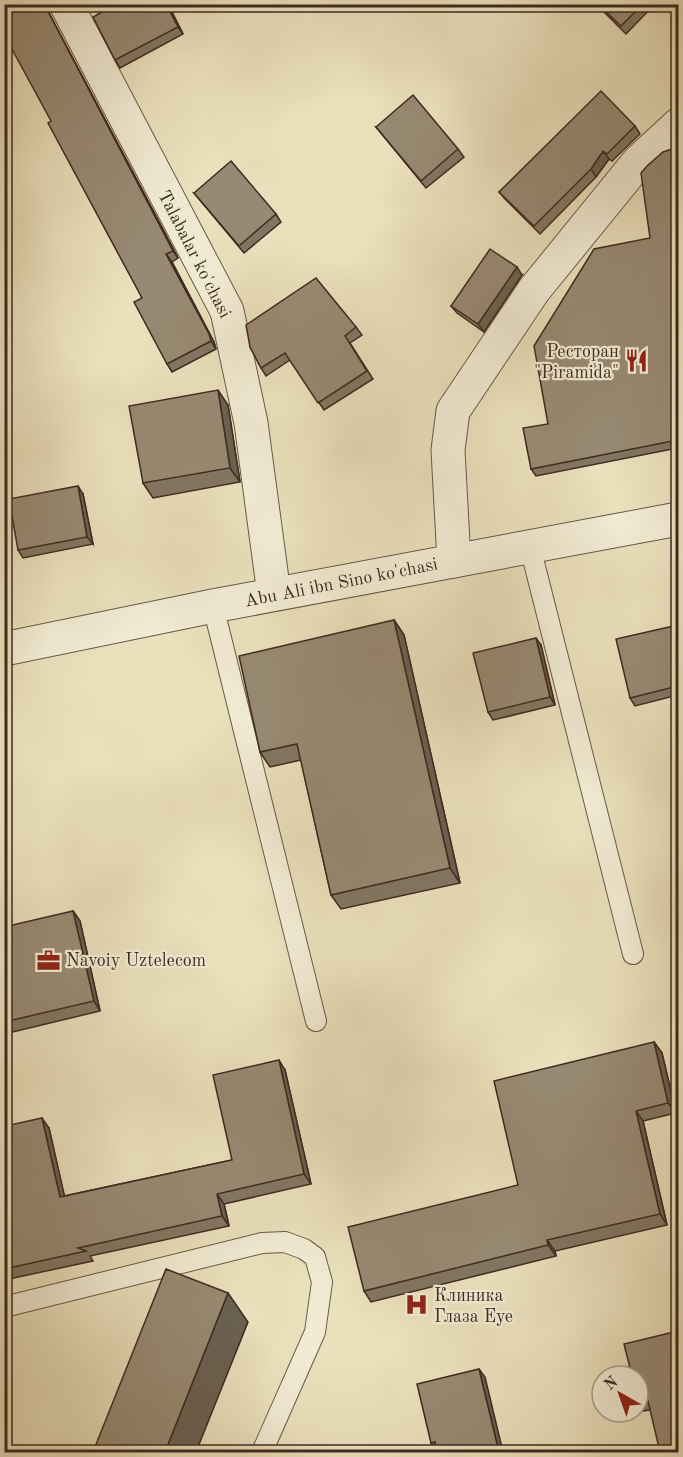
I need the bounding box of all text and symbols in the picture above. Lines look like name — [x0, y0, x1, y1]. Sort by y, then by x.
street label: Talabalar ko'chasi — [154, 188, 234, 321]
place label: Ресторан "Piramida" — [534, 343, 619, 382]
restaurant icon: Ресторан "Piramida" — [624, 348, 650, 374]
street label: Abu Ali ibn Sino ko'chasi — [243, 555, 439, 611]
office icon: Navoiy Uztelecom — [35, 947, 61, 973]
place label: Navoiy Uztelecom — [66, 952, 206, 970]
place label: Клиника Глаза Eye — [434, 1287, 513, 1326]
hospital icon: Клиника Глаза Eye — [403, 1292, 429, 1318]
north arrow — [590, 1364, 650, 1424]
text: N — [602, 1373, 622, 1394]

